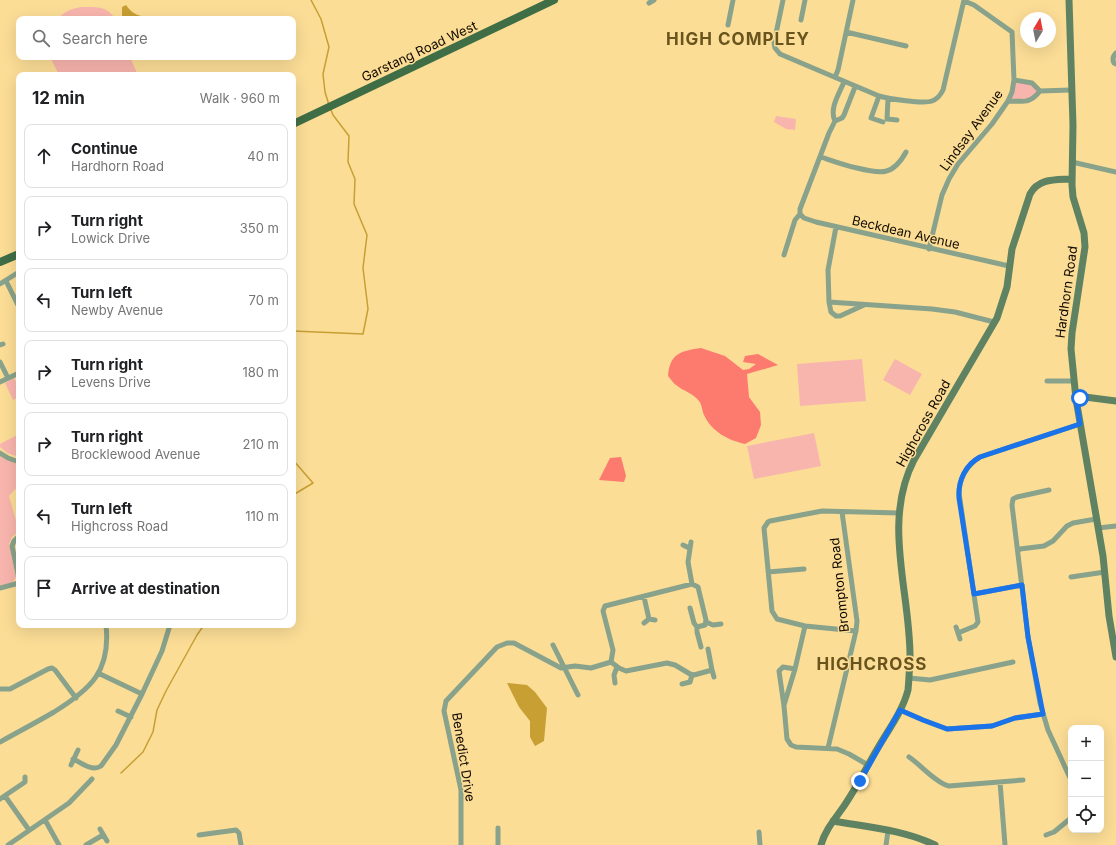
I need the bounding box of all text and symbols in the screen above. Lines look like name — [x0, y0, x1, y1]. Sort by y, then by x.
north arrow — [1020, 12, 1056, 48]
search box — [16, 16, 296, 60]
street label: Garstang Road West — [359, 17, 479, 85]
icon: search — [30, 27, 52, 49]
text: Search here — [62, 29, 148, 48]
district label: HIGH COMPLEY — [666, 29, 810, 49]
street label: Lindsay Avenue — [936, 86, 1006, 174]
text: 12 min — [32, 88, 85, 108]
text: Walk · 960 m — [200, 90, 280, 106]
text: Continue — [71, 139, 138, 158]
icon: ahead — [33, 145, 55, 167]
text: 40 m — [247, 148, 279, 164]
text: Hardhorn Road — [71, 158, 164, 174]
text: Turn right — [71, 211, 143, 230]
street label: Beckdean Avenue — [850, 212, 962, 252]
icon: right — [33, 217, 55, 239]
text: 350 m — [240, 220, 279, 236]
text: Lowick Drive — [71, 230, 150, 246]
street label: Hardhorn Road — [1052, 245, 1080, 339]
text: Turn left — [71, 283, 132, 302]
icon: left — [33, 289, 55, 311]
text: 70 m — [249, 292, 279, 308]
text: Newby Avenue — [71, 302, 163, 318]
text: Turn right — [71, 355, 143, 374]
icon: right — [33, 361, 55, 383]
text: 180 m — [242, 364, 279, 380]
text: Levens Drive — [71, 374, 151, 390]
street label: Highcross Road — [892, 377, 954, 469]
route start — [1071, 389, 1089, 407]
text: Turn right — [71, 427, 143, 446]
icon: right — [33, 433, 55, 455]
text: 210 m — [243, 436, 279, 452]
text: Brocklewood Avenue — [71, 446, 200, 462]
text: Turn left — [71, 499, 132, 518]
icon: left — [33, 505, 55, 527]
text: 110 m — [245, 508, 279, 524]
text: Highcross Road — [71, 518, 168, 534]
street label: Brompton Road — [826, 537, 852, 633]
icon: arrive — [33, 577, 55, 599]
text: Arrive at destination — [71, 579, 220, 598]
district label: HIGHCROSS — [816, 654, 928, 674]
street label: Benedict Drive — [449, 711, 479, 803]
map controls — [1068, 725, 1104, 833]
button: + — [1068, 725, 1104, 761]
button: − — [1068, 761, 1104, 797]
route end — [851, 772, 869, 790]
button: locate — [1068, 797, 1104, 833]

